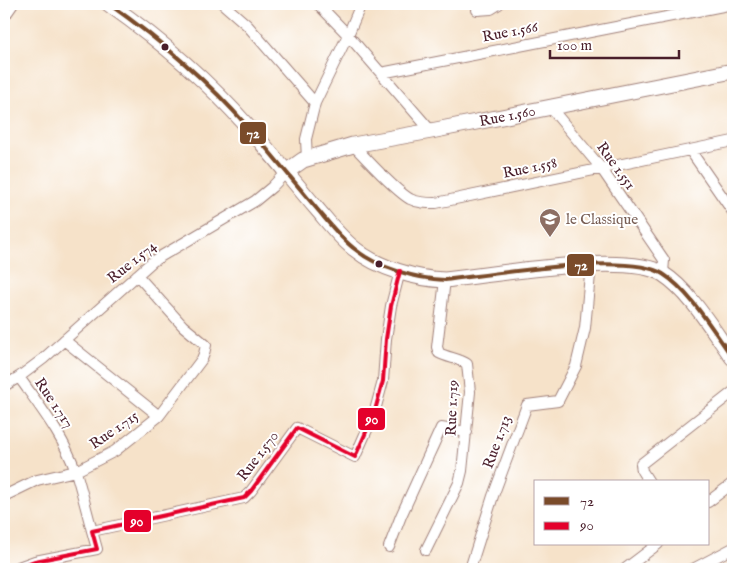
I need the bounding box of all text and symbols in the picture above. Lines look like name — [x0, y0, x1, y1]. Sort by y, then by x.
street label: Rue 1.566 — [481, 17, 540, 47]
scale bar — [550, 28, 678, 60]
text: 100 m — [557, 36, 593, 55]
unlabelled marker — [160, 42, 170, 52]
street label: Rue 1.560 — [477, 101, 537, 131]
line badge: 72 — [239, 121, 267, 145]
text: 72 — [246, 125, 260, 143]
street label: Rue 1.551 — [592, 138, 640, 194]
street label: Rue 1.558 — [501, 153, 559, 183]
school or university icon: le Classique — [538, 207, 562, 238]
place label: le Classique — [566, 210, 638, 229]
street label: Rue 1.574 — [104, 236, 161, 288]
line badge: 72 — [566, 253, 595, 277]
text: 72 — [574, 257, 588, 275]
unlabelled marker — [374, 259, 384, 269]
street label: Rue 1.717 — [30, 374, 78, 432]
street label: Rue 1.719 — [442, 379, 462, 437]
street label: Rue 1.715 — [86, 406, 143, 454]
line badge: 90 — [357, 407, 386, 431]
text: 90 — [365, 411, 379, 429]
street label: Rue 1.713 — [479, 413, 515, 471]
street label: Rue 1.570 — [233, 427, 283, 485]
legend — [534, 480, 710, 546]
text: 72 — [580, 492, 594, 511]
line badge: 90 — [123, 509, 152, 533]
text: 90 — [130, 513, 144, 531]
text: 90 — [579, 516, 594, 535]

